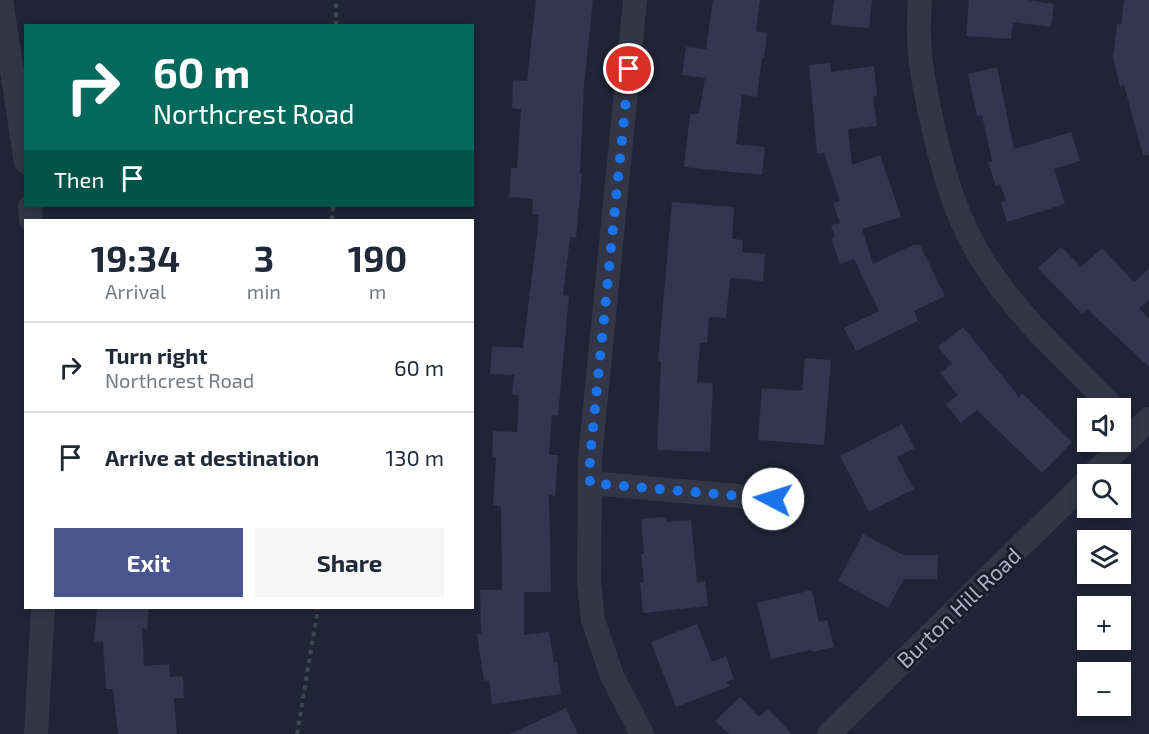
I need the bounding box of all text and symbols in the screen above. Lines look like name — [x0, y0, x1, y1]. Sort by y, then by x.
pin — [603, 43, 654, 94]
text: 60 m — [153, 46, 250, 96]
icon: right — [54, 48, 132, 126]
icon: arrive — [612, 52, 645, 85]
text: Northcrest Road — [153, 97, 355, 129]
icon: arrive — [116, 162, 149, 195]
text: Then — [54, 166, 104, 192]
text: 19:34 — [91, 236, 180, 279]
text: 3 — [254, 236, 274, 279]
text: 190 — [348, 236, 407, 279]
text: Arrival — [105, 279, 166, 303]
text: min — [247, 279, 281, 303]
text: m — [369, 279, 386, 303]
text: Turn right — [105, 342, 207, 368]
icon: right — [54, 351, 87, 384]
text: 60 m — [394, 354, 444, 380]
text: Northcrest Road — [105, 368, 254, 392]
map controls — [1077, 398, 1131, 716]
button: sound — [1077, 398, 1131, 452]
icon: arrive — [54, 441, 87, 474]
text: Arrive at destination — [105, 444, 319, 470]
text: 130 m — [386, 444, 444, 470]
button: search — [1077, 464, 1131, 518]
position arrow — [741, 467, 805, 531]
button: Exit — [54, 528, 243, 597]
button: Share — [255, 528, 444, 597]
button: layers — [1077, 530, 1131, 584]
street label: Burton Hill Road — [891, 541, 1025, 673]
button: + — [1077, 596, 1131, 650]
button: − — [1077, 662, 1131, 716]

